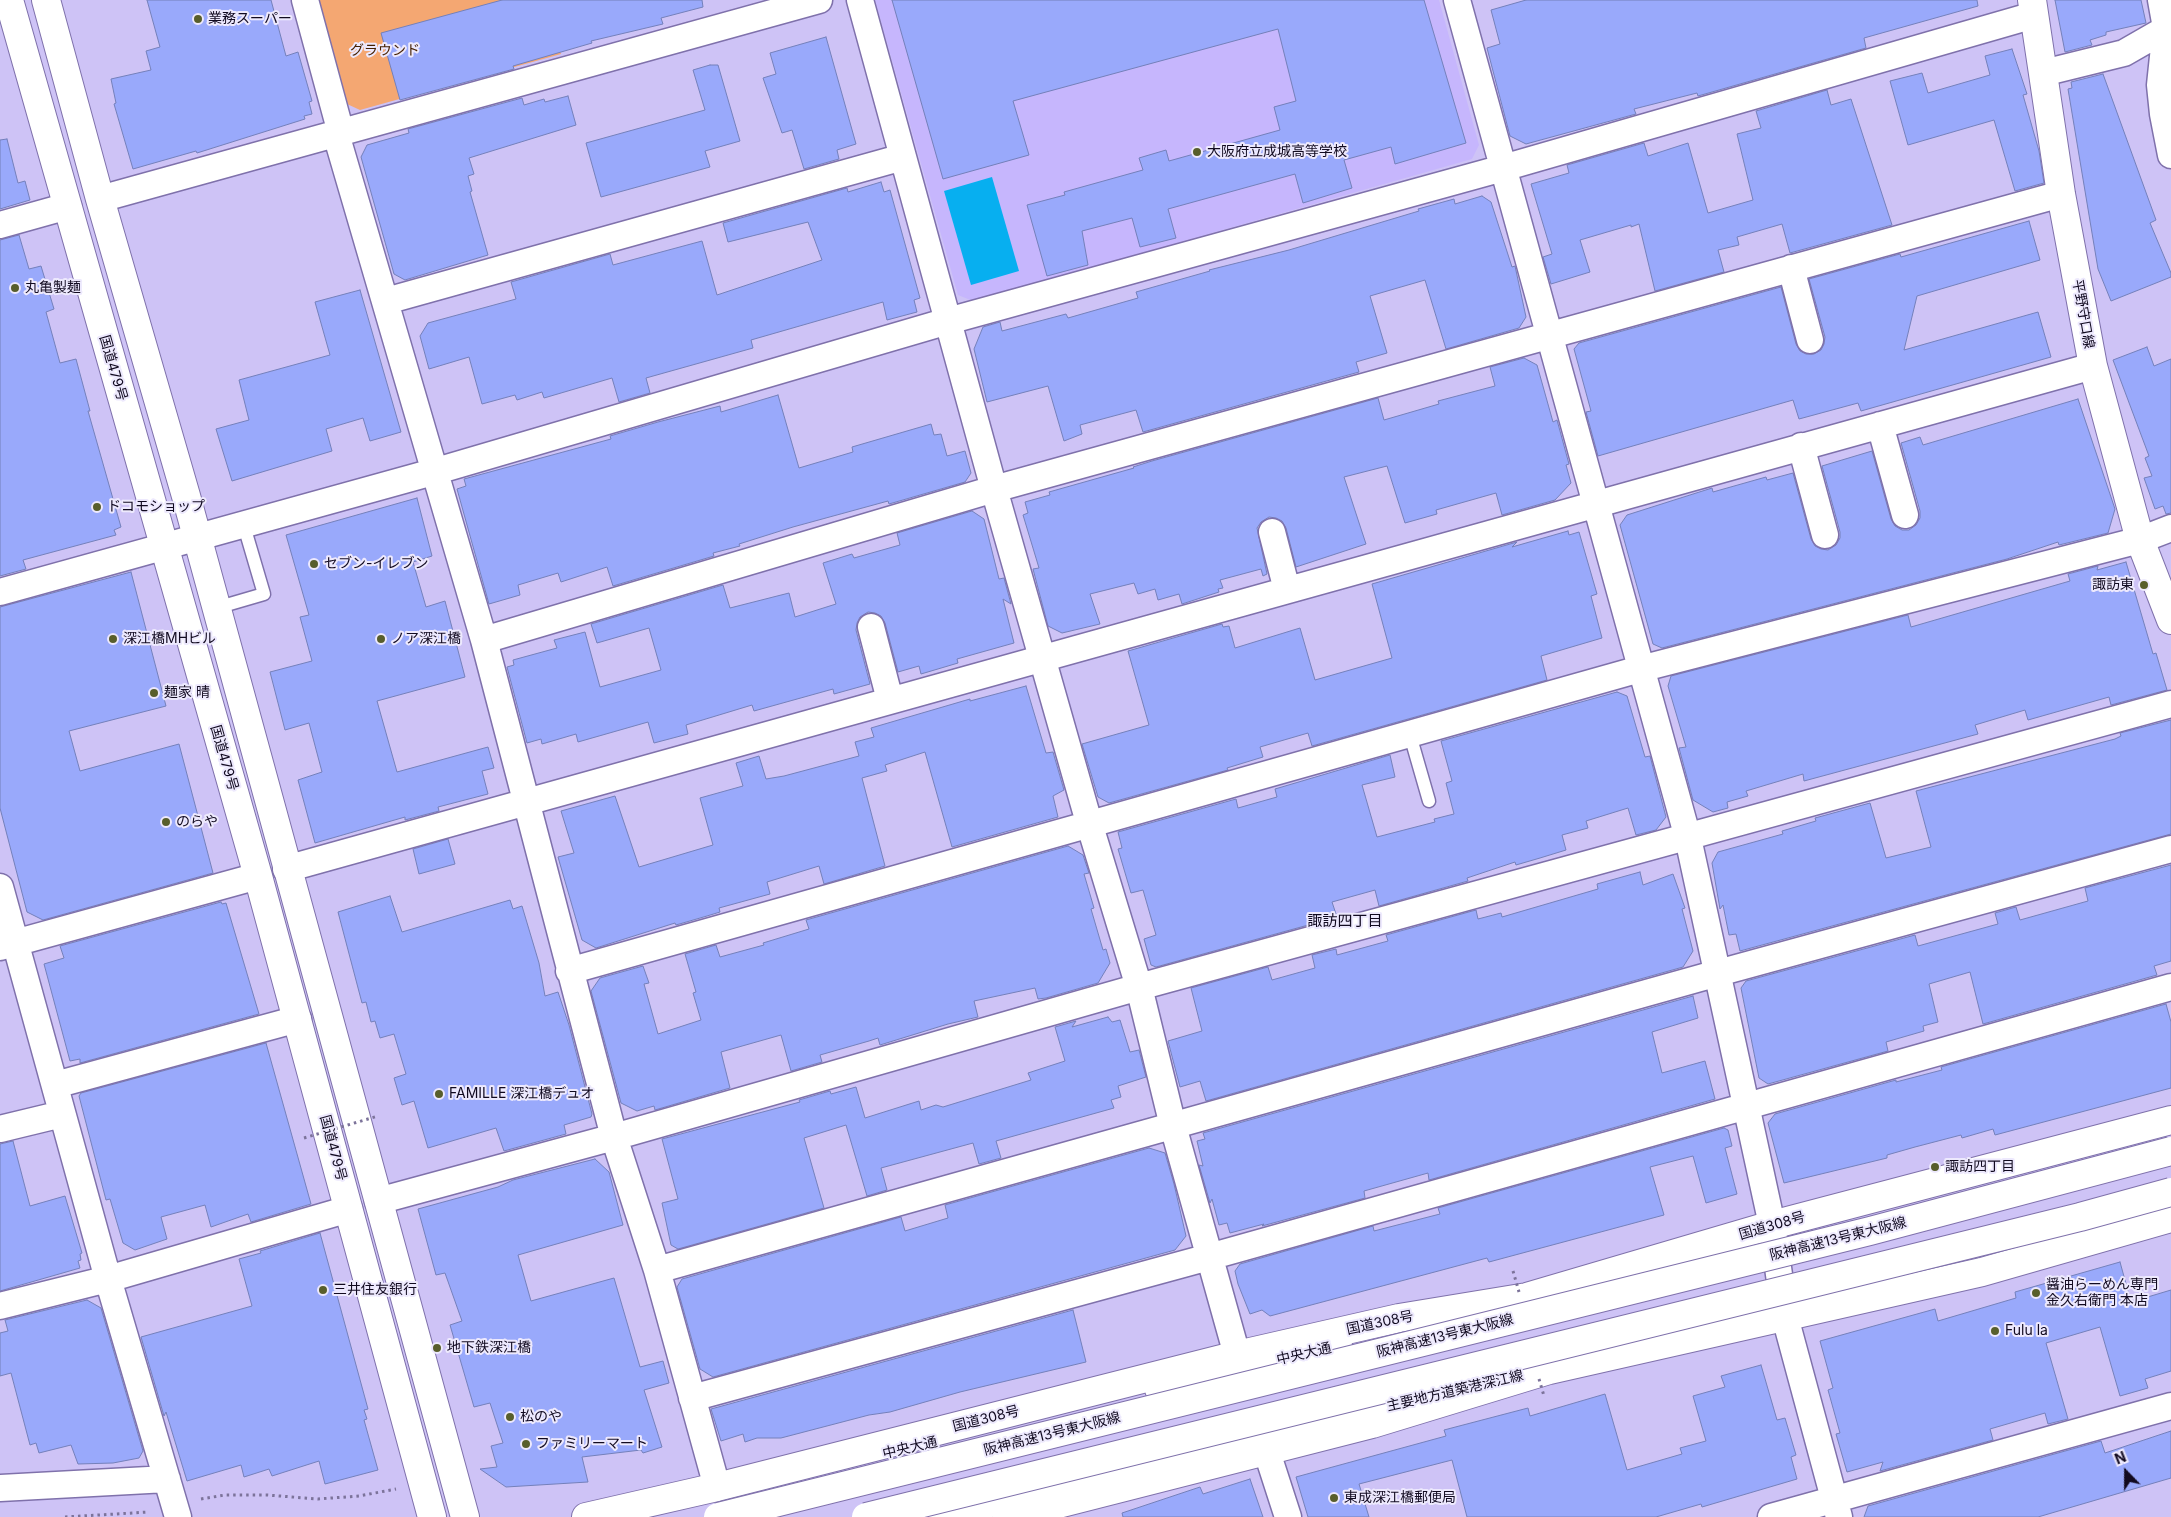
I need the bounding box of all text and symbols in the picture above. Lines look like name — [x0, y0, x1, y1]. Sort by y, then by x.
place label: 業務スーパー — [208, 11, 292, 27]
marker: 業務スーパー — [192, 13, 204, 25]
park label: グラウンド — [350, 43, 420, 59]
place label: 大阪府立成城高等学校 — [1207, 144, 1347, 160]
marker: 大阪府立成城高等学校 — [1191, 146, 1203, 158]
street label: 平野守口線 — [2069, 278, 2097, 350]
place label: 丸亀製麺 — [25, 280, 81, 296]
marker: 丸亀製麺 — [9, 282, 21, 294]
street label: 国道479号 — [96, 333, 130, 403]
place label: ドコモショップ — [107, 499, 205, 515]
marker: ドコモショップ — [91, 501, 103, 513]
place label: セブン-イレブン — [324, 556, 428, 572]
marker: セブン-イレブン — [308, 558, 320, 570]
place label: 諏訪東 — [2092, 577, 2134, 593]
marker: 諏訪東 — [2138, 579, 2150, 591]
place label: 深江橋MHビル — [123, 631, 216, 647]
place label: ノア深江橋 — [391, 631, 461, 647]
marker: 深江橋MHビル — [107, 633, 119, 645]
marker: ノア深江橋 — [375, 633, 387, 645]
place label: 麺家 晴 — [164, 685, 210, 701]
marker: 麺家 晴 — [148, 687, 160, 699]
street label: 国道479号 — [207, 723, 241, 793]
place label: のらや — [176, 814, 218, 830]
marker: のらや — [160, 816, 172, 828]
district label: 諏訪四丁目 — [1308, 912, 1382, 930]
place label: FAMILLE 深江橋デュオ — [449, 1086, 594, 1102]
marker: FAMILLE 深江橋デュオ — [433, 1088, 445, 1100]
street label: 国道479号 — [316, 1113, 350, 1183]
place label: 諏訪四丁目 — [1945, 1159, 2015, 1175]
marker: 諏訪四丁目 — [1929, 1161, 1941, 1173]
street label: 国道308号 — [1737, 1209, 1807, 1243]
street label: 阪神高速13号東大阪線 — [1768, 1214, 1908, 1264]
place label: 醤油らーめん専門 金久右衛門 本店 — [2046, 1277, 2158, 1310]
place label: 三井住友銀行 — [333, 1282, 417, 1298]
marker: 三井住友銀行 — [317, 1284, 329, 1296]
marker: 醤油らーめん専門 金久右衛門 本店 — [2030, 1287, 2042, 1299]
street label: 国道308号 — [1345, 1308, 1415, 1338]
street label: 阪神高速13号東大阪線 — [1375, 1311, 1515, 1361]
place label: Fulu la — [2005, 1323, 2048, 1339]
marker: Fulu la — [1989, 1325, 2001, 1337]
place label: 地下鉄深江橋 — [447, 1340, 531, 1356]
street label: 中央大通 — [1275, 1340, 1333, 1368]
marker: 地下鉄深江橋 — [431, 1342, 443, 1354]
street label: 主要地方道築港深江線 — [1385, 1367, 1525, 1415]
street label: 国道308号 — [951, 1403, 1021, 1435]
place label: 松のや — [520, 1409, 562, 1425]
street label: 阪神高速13号東大阪線 — [982, 1409, 1122, 1459]
marker: 松のや — [504, 1411, 516, 1423]
street label: 中央大通 — [881, 1434, 939, 1462]
place label: ファミリーマート — [536, 1436, 648, 1452]
marker: ファミリーマート — [520, 1438, 532, 1450]
north arrow — [2101, 1447, 2151, 1497]
text: N — [2112, 1448, 2128, 1468]
place label: 東成深江橋郵便局 — [1344, 1490, 1456, 1506]
marker: 東成深江橋郵便局 — [1328, 1492, 1340, 1504]

